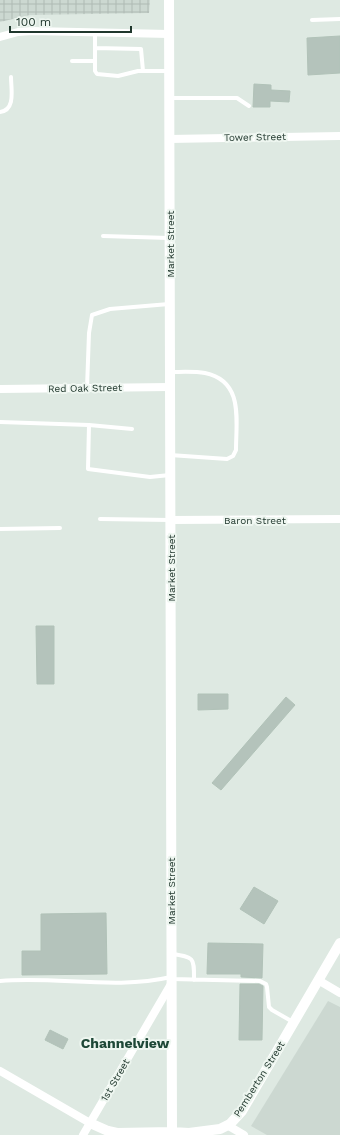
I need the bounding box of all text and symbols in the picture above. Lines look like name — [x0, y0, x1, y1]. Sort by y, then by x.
scale bar — [10, 8, 131, 34]
text: 100 m — [16, 15, 51, 29]
street label: Tower Street — [224, 131, 287, 143]
street label: Market Street — [165, 210, 176, 278]
street label: Red Oak Street — [48, 382, 123, 394]
street label: Baron Street — [224, 515, 287, 526]
street label: Market Street — [166, 534, 177, 602]
street label: Market Street — [166, 857, 177, 925]
district label: Channelview — [81, 1035, 170, 1051]
street label: Pemberton Street — [231, 1039, 287, 1119]
street label: 1st Street — [99, 1056, 132, 1103]

